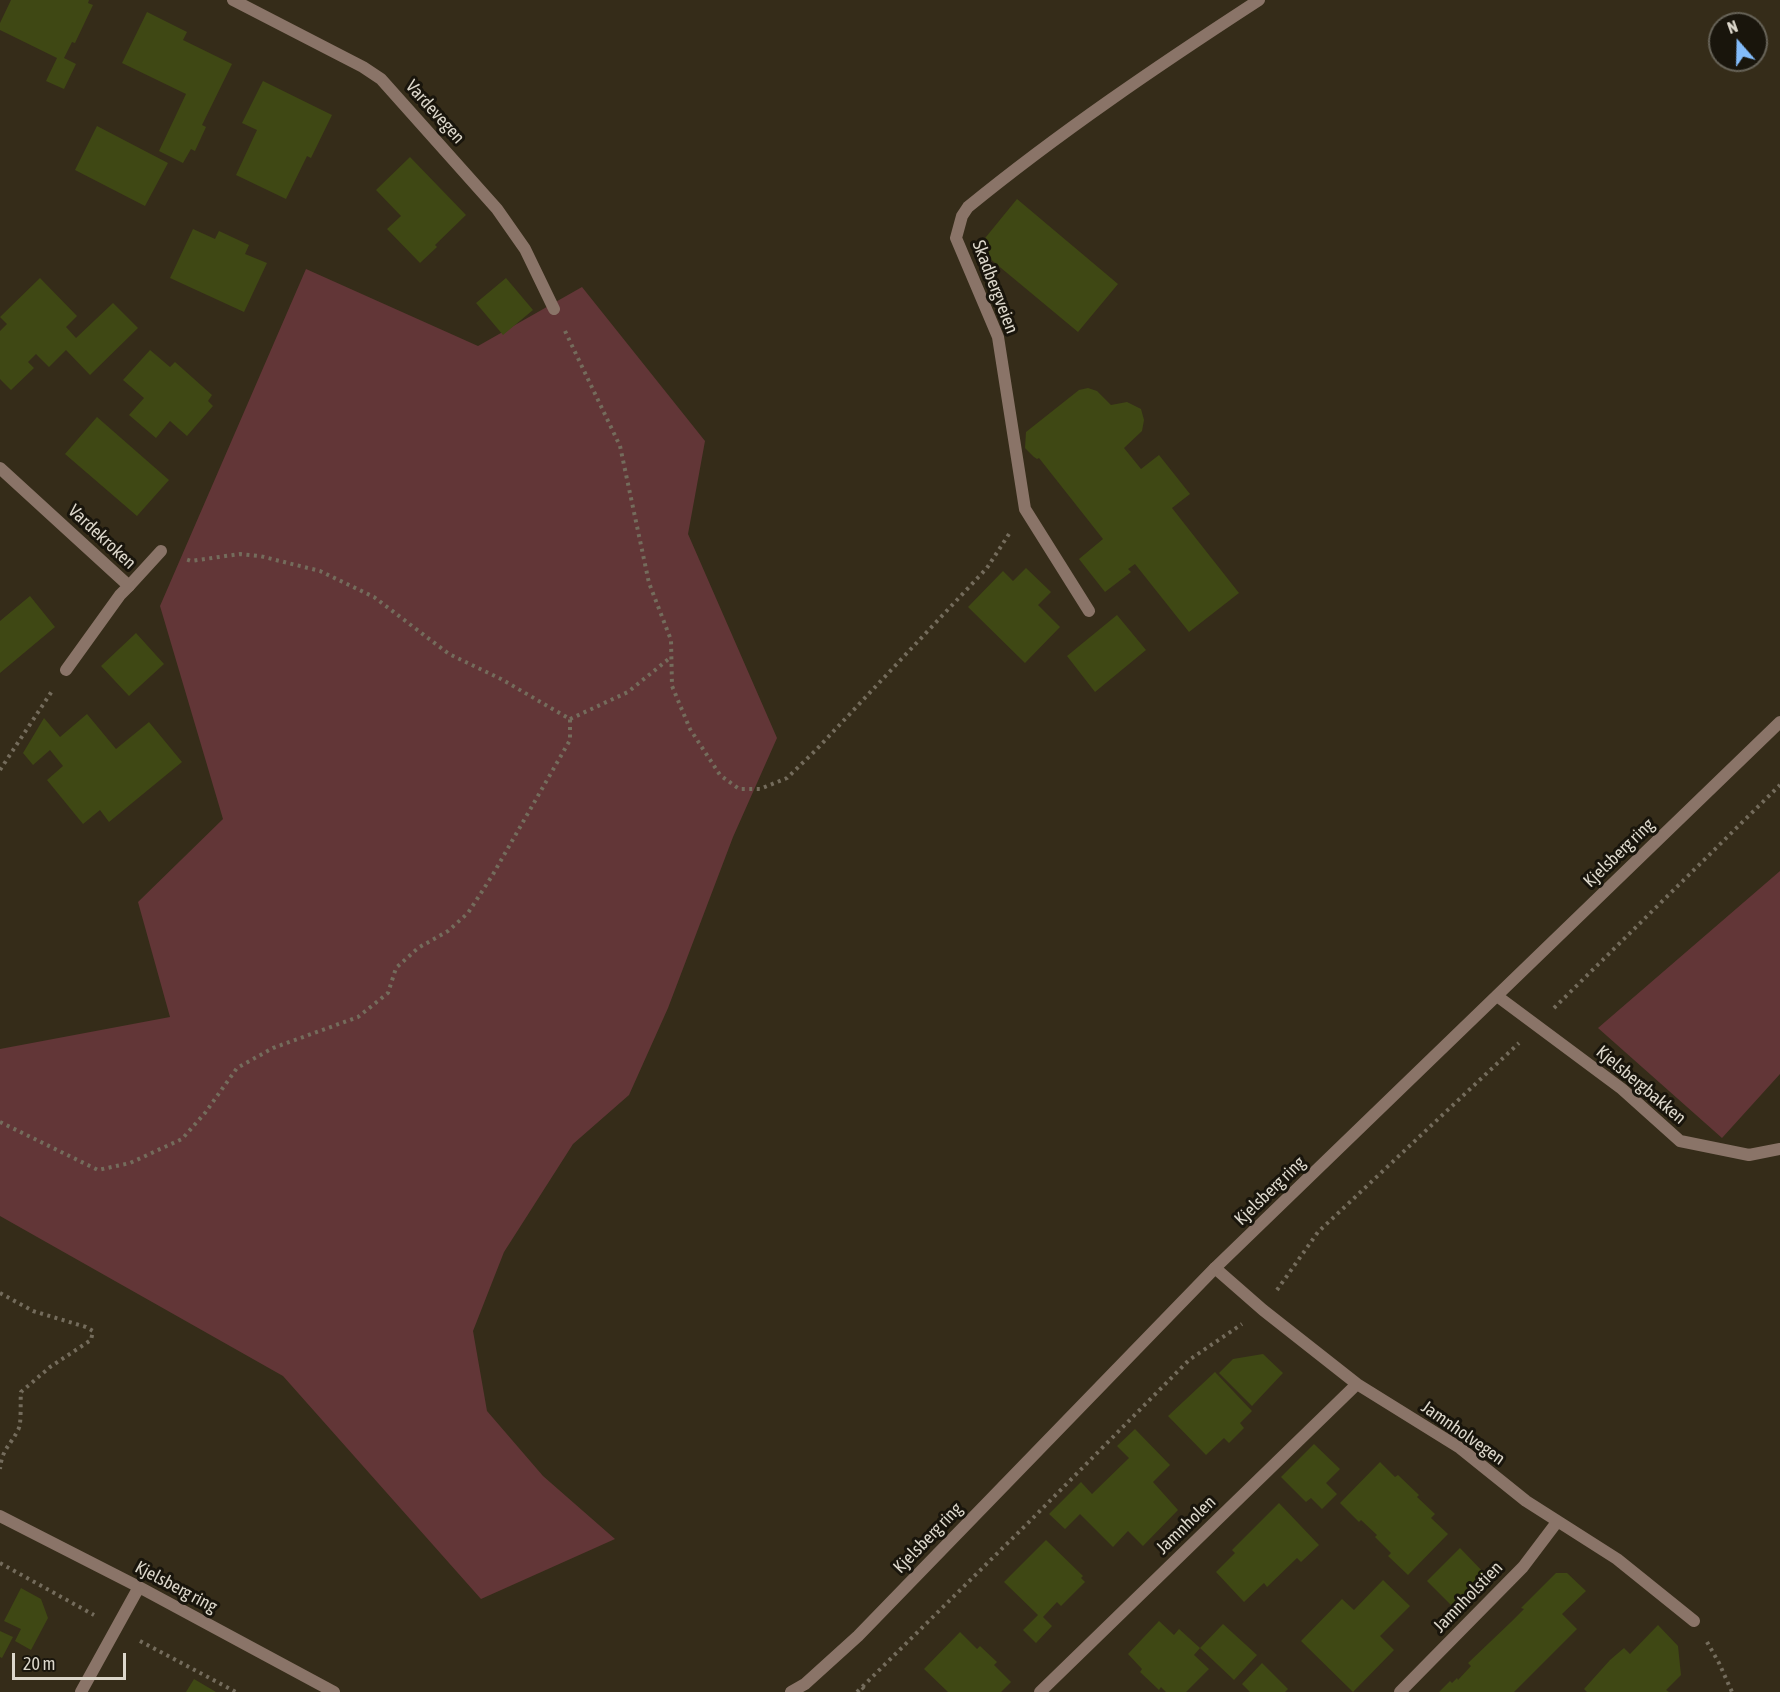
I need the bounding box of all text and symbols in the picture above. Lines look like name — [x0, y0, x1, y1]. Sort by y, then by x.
north arrow — [1708, 12, 1768, 72]
text: N — [1725, 17, 1740, 37]
street label: Vardevegen — [401, 76, 469, 148]
street label: Skadbergveien — [967, 237, 1023, 337]
street label: Vardekroken — [64, 500, 140, 574]
street label: Kjelsberg ring — [1579, 814, 1659, 892]
street label: Kjelsbergbakken — [1592, 1041, 1690, 1129]
street label: Kjelsberg ring — [1230, 1152, 1310, 1230]
street label: Jamnholvegen — [1417, 1396, 1509, 1470]
street label: Jamnholen — [1152, 1491, 1220, 1559]
street label: Kjelsberg ring — [889, 1498, 967, 1578]
street label: Kjelsberg ring — [131, 1556, 221, 1618]
street label: Jamnholstien — [1429, 1557, 1507, 1637]
scale bar — [15, 1641, 129, 1679]
text: 20 m — [23, 1653, 55, 1674]

